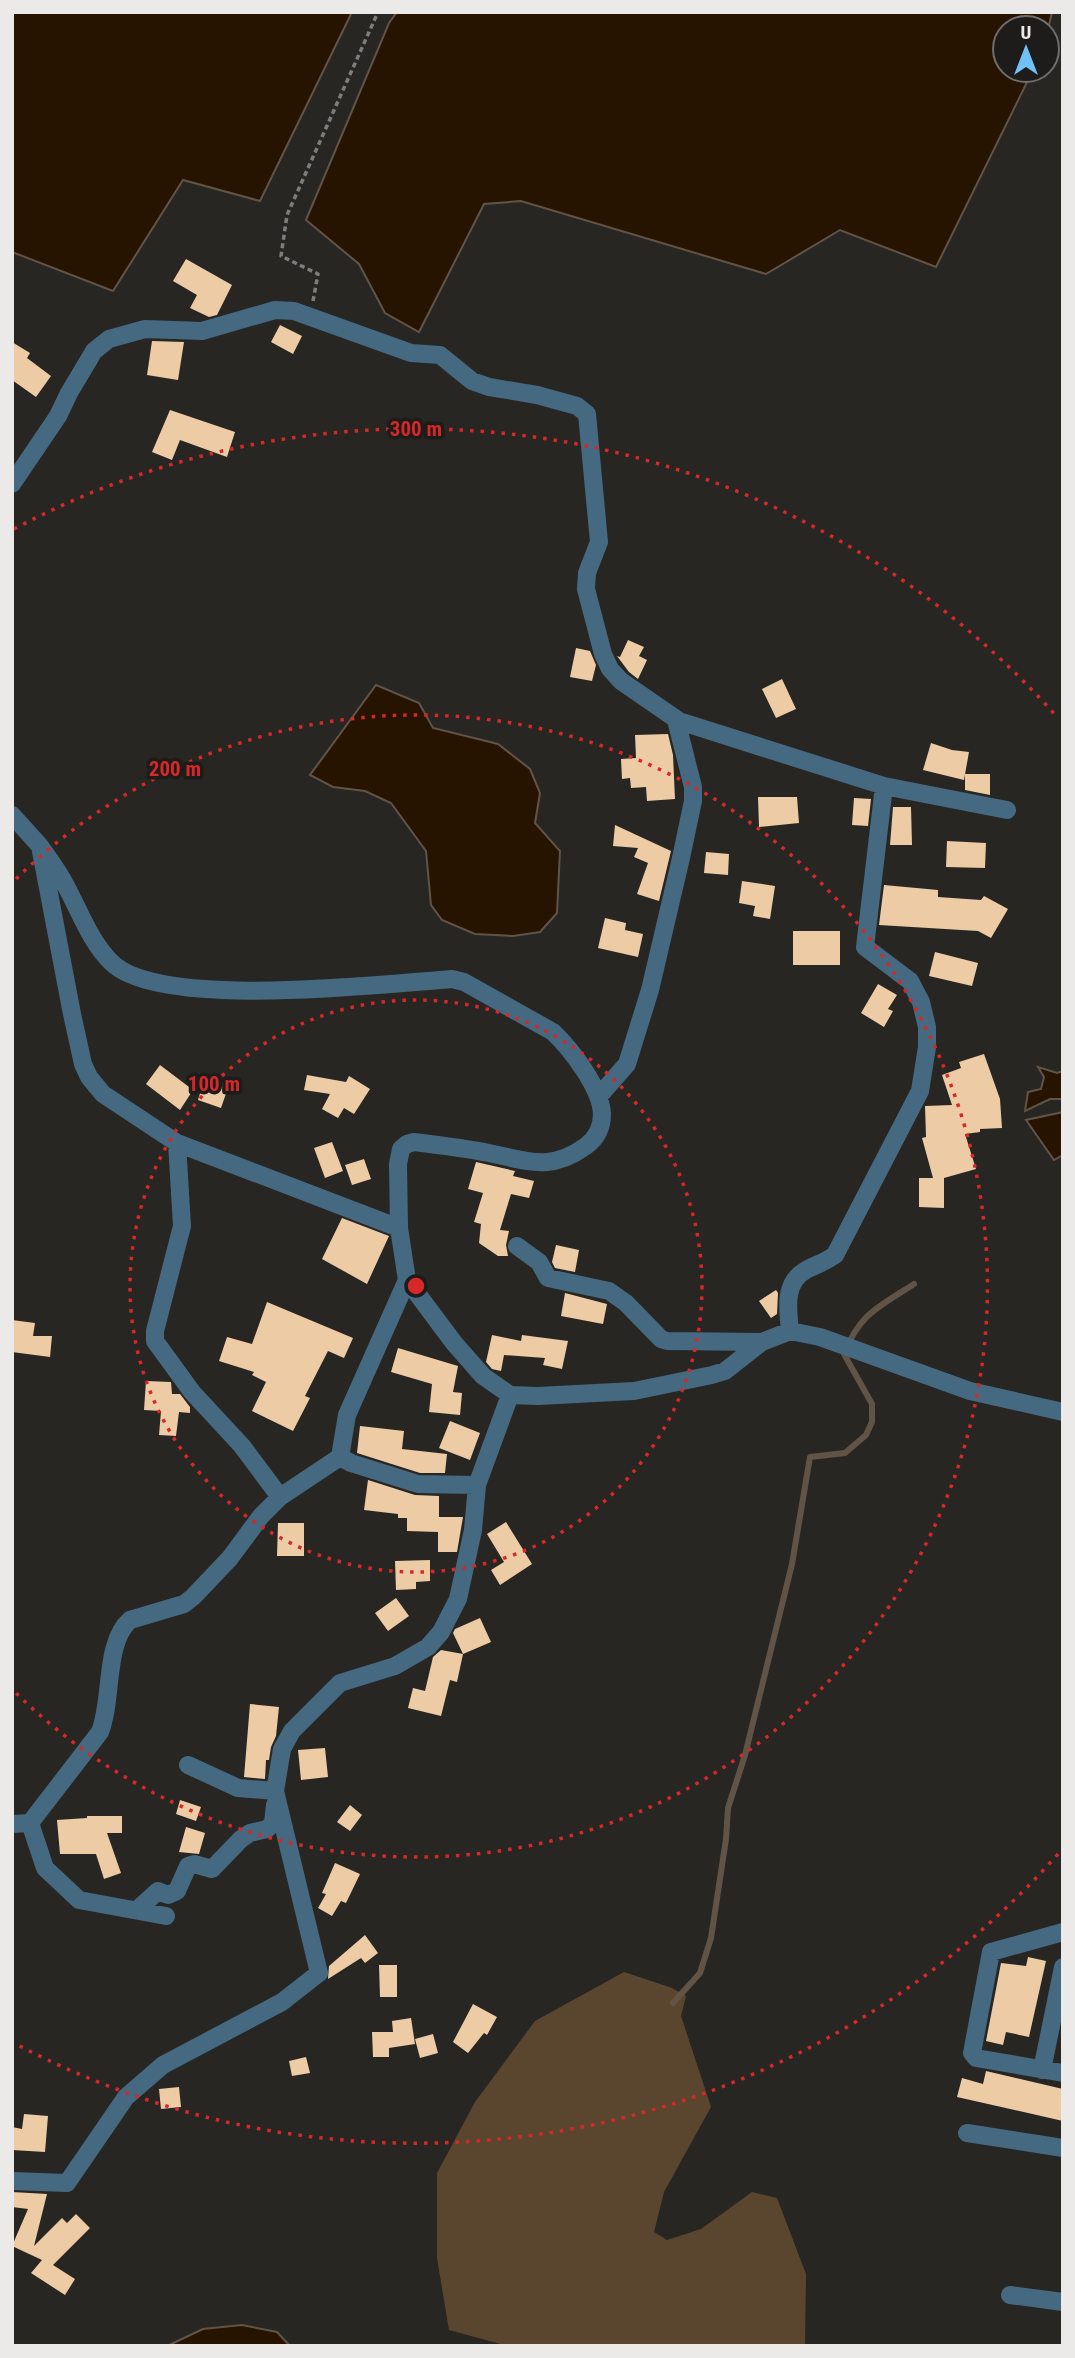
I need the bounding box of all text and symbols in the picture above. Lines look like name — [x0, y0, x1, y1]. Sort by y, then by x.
north arrow — [991, 14, 1061, 84]
text: U — [1021, 21, 1031, 44]
text: 300 m — [390, 417, 442, 441]
text: 200 m — [149, 757, 201, 781]
text: 100 m — [188, 1072, 240, 1096]
centre of rings — [404, 1274, 428, 1298]

